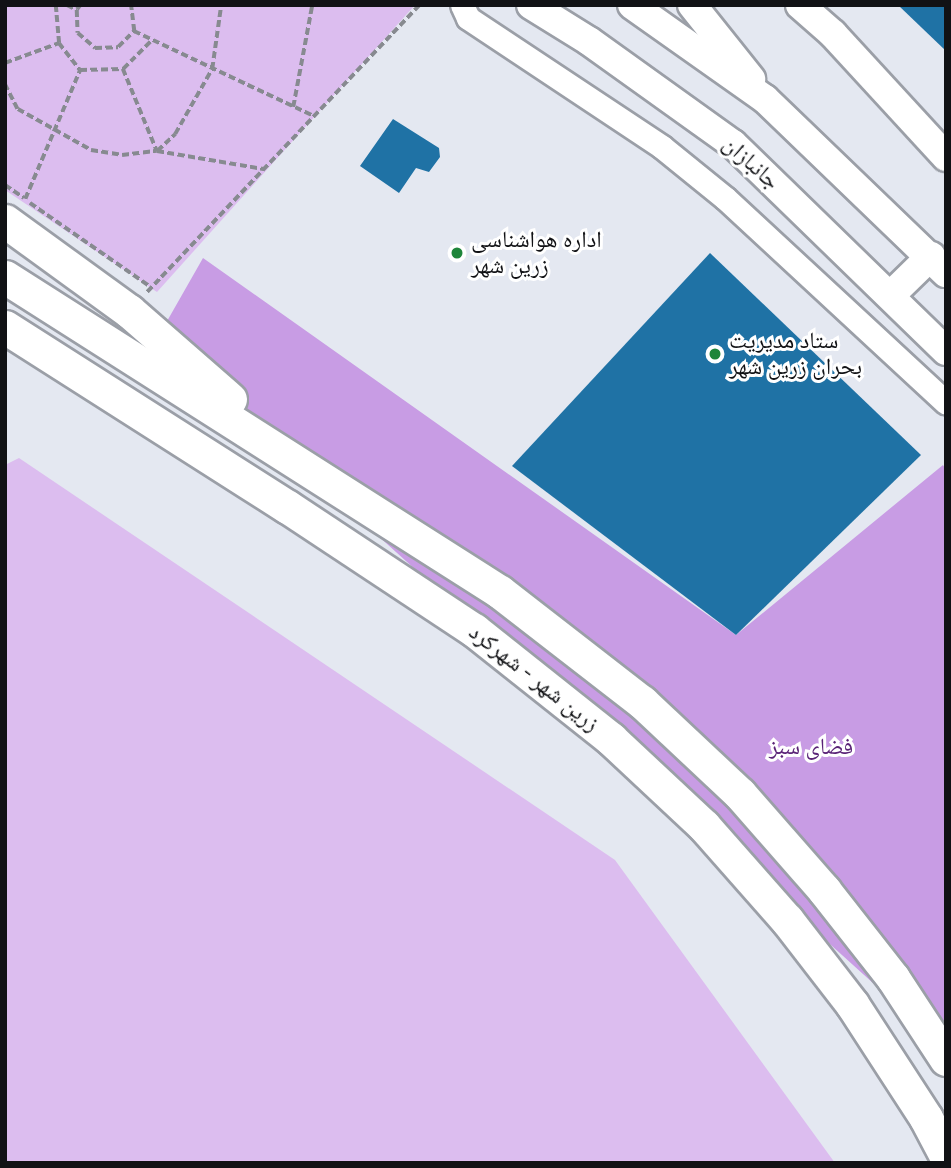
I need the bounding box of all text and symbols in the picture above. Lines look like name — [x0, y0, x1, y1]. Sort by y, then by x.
street label: جانبازان — [717, 130, 785, 196]
place label: اداره هواشناسی زرین شهر — [471, 226, 602, 280]
marker: اداره هواشناسی زرین شهر — [449, 245, 465, 261]
place label: ستاد مدیریت بحران زرین شهر — [729, 327, 862, 381]
marker: ستاد مدیریت بحران زرین شهر — [707, 346, 723, 362]
street label: زرین شهر - شهرکرد — [463, 618, 605, 738]
park label: فضای سبز — [769, 733, 853, 761]

